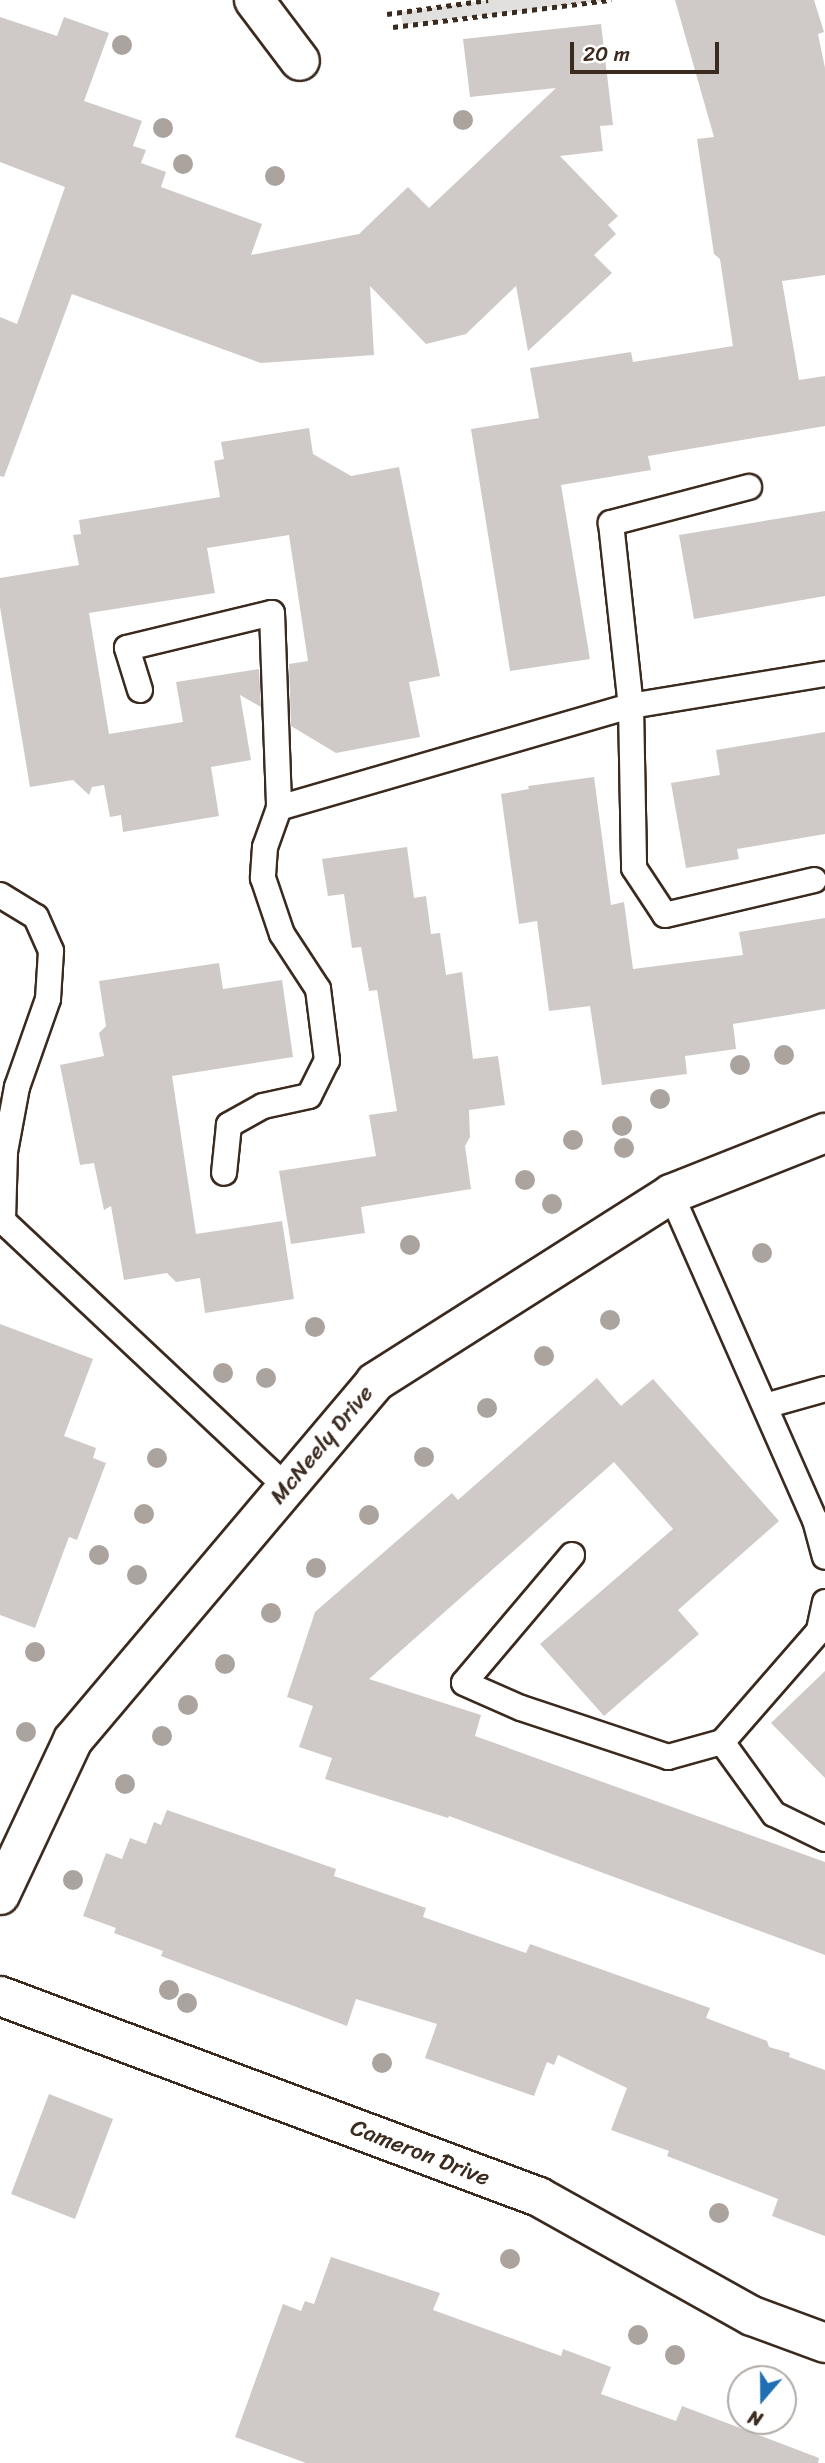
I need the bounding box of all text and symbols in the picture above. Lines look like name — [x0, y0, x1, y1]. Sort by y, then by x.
scale bar — [573, 28, 722, 72]
text: 20 m — [583, 35, 630, 73]
street label: McNeely Drive — [264, 1380, 380, 1510]
street label: Cameron Drive — [347, 2114, 493, 2192]
north arrow — [727, 2365, 797, 2435]
text: N — [744, 2401, 767, 2436]

